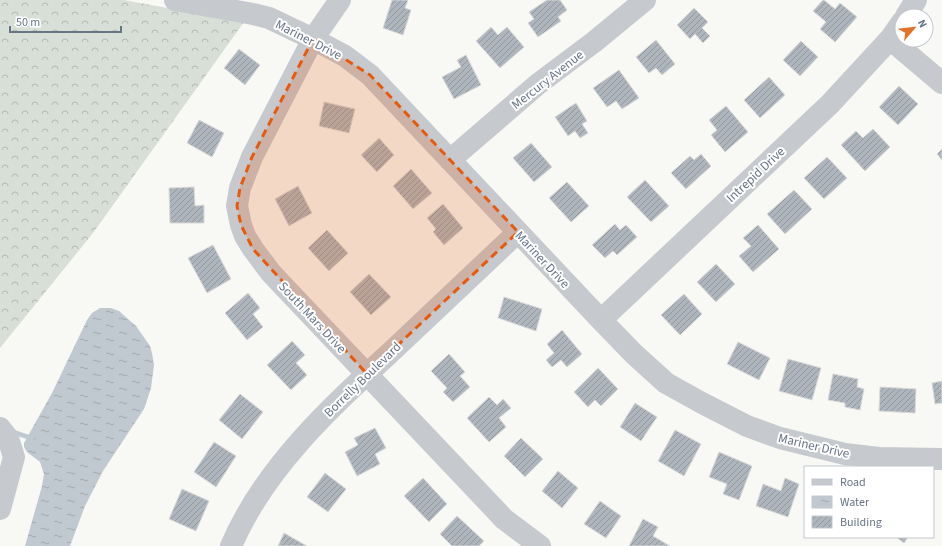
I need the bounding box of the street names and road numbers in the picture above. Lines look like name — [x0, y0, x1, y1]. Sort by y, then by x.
street label: Mariner Drive — [272, 15, 345, 64]
street label: Mercury Avenue — [508, 46, 587, 114]
street label: Intrepid Drive — [722, 143, 789, 207]
street label: Mariner Drive — [511, 227, 574, 292]
street label: South Mars Drive — [274, 278, 350, 357]
street label: Borrelly Boulevard — [320, 338, 405, 421]
street label: Mariner Drive — [776, 429, 851, 463]

